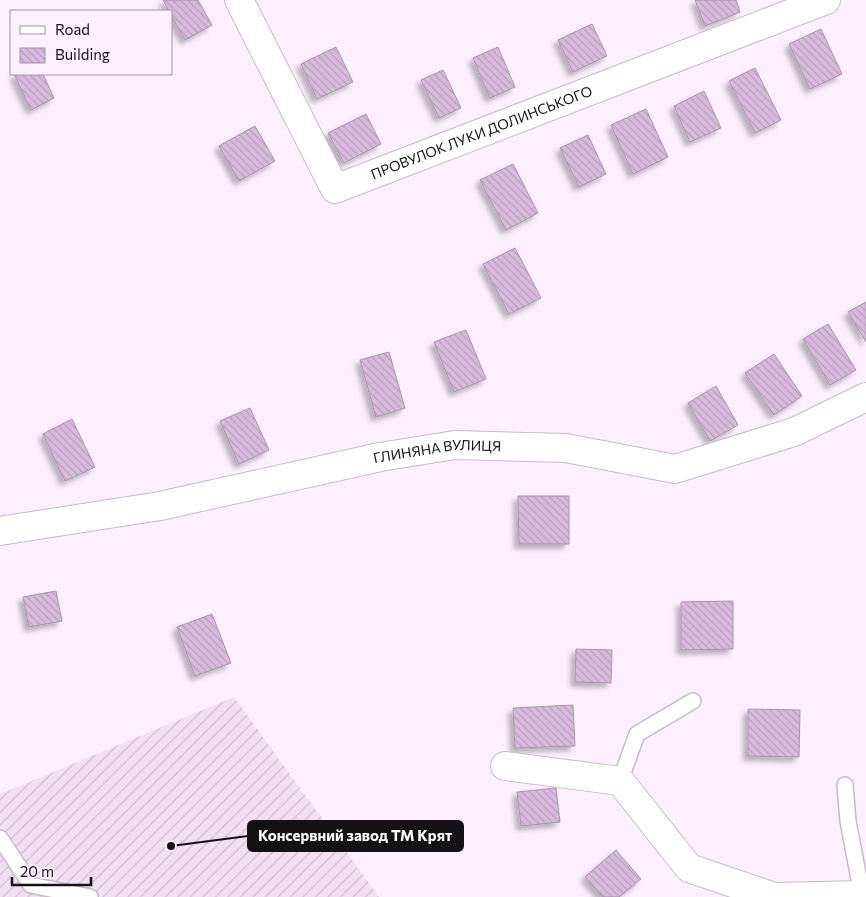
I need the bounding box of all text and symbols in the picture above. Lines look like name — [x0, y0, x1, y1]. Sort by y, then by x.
legend — [10, 10, 172, 75]
text: Road — [55, 20, 90, 38]
text: Building — [55, 45, 110, 63]
street label: ПРОВУЛОК ЛУКИ ДОЛИНСЬКОГО — [368, 82, 595, 182]
street label: ГЛИНЯНА ВУЛИЦЯ — [371, 436, 501, 466]
callout: Консервний завод ТМ Крят — [248, 821, 463, 851]
text: Консервний завод ТМ Крят — [258, 826, 452, 844]
scale bar — [12, 854, 91, 886]
text: 20 m — [20, 862, 54, 880]

